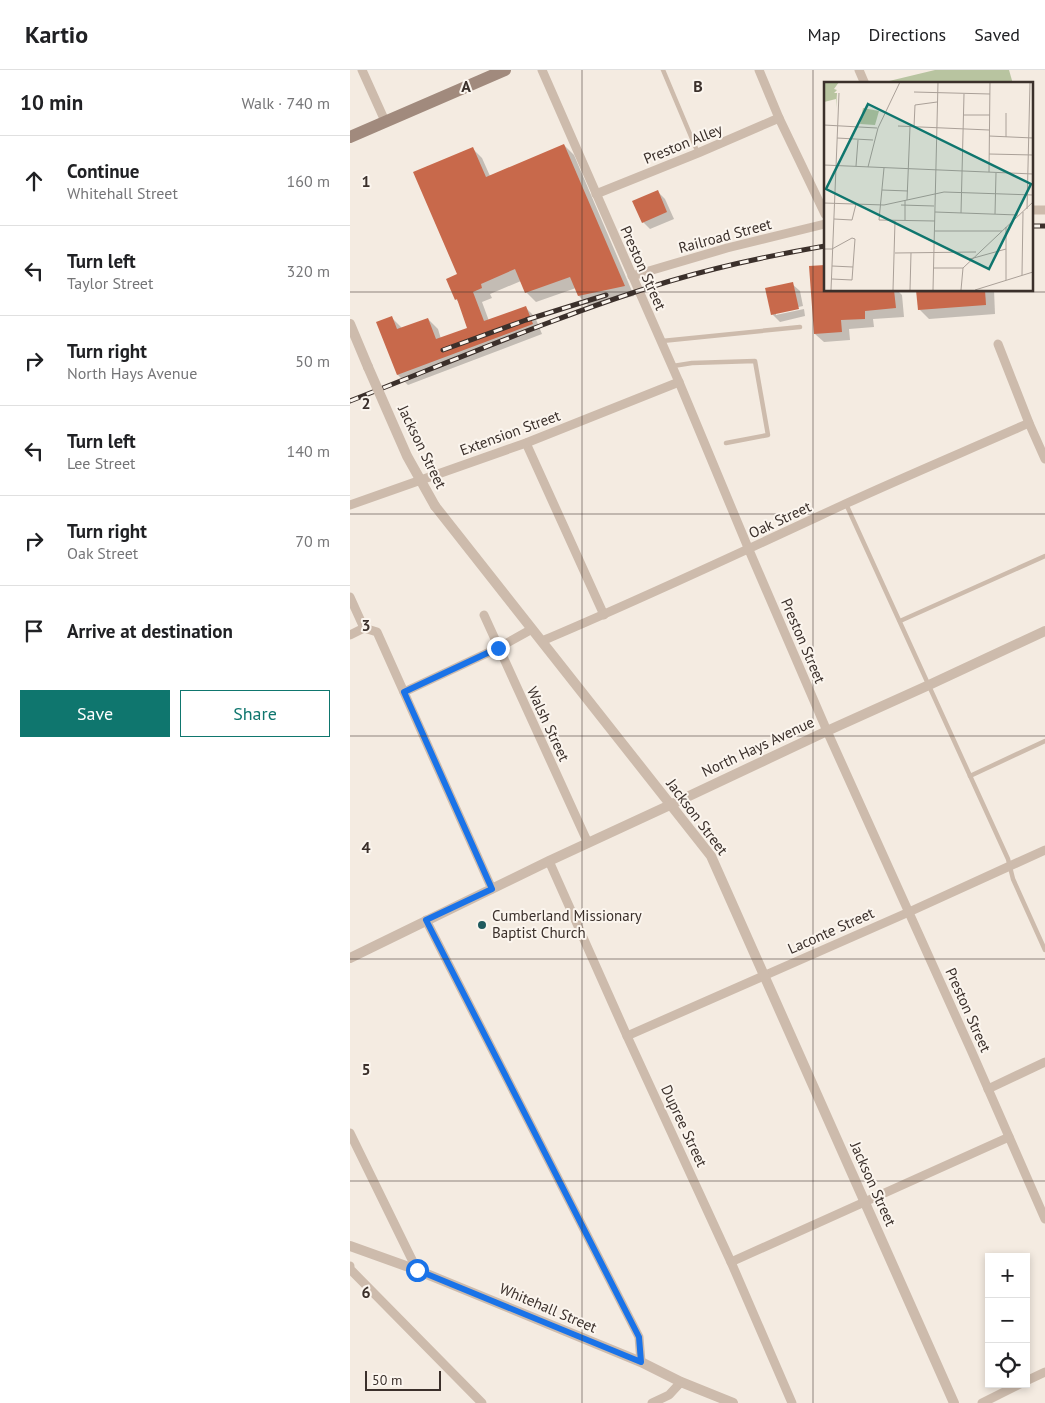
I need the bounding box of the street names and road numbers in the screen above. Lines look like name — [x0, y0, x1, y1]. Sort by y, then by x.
street label: Preston Alley — [641, 119, 725, 168]
street label: Railroad Street — [676, 214, 773, 257]
street label: Preston Street — [616, 223, 671, 313]
street label: Jackson Street — [394, 401, 451, 492]
street label: Extension Street — [457, 406, 563, 459]
street label: Oak Street — [746, 497, 814, 542]
street label: Preston Street — [777, 595, 830, 686]
street label: Walsh Street — [523, 683, 574, 764]
street label: North Hays Avenue — [698, 712, 817, 781]
street label: Jackson Street — [662, 774, 732, 859]
street label: Laconte Street — [785, 903, 877, 958]
street label: Preston Street — [941, 965, 996, 1055]
street label: Dupree Street — [657, 1082, 712, 1170]
street label: Jackson Street — [846, 1138, 901, 1229]
street label: Whitehall Street — [497, 1278, 600, 1337]

